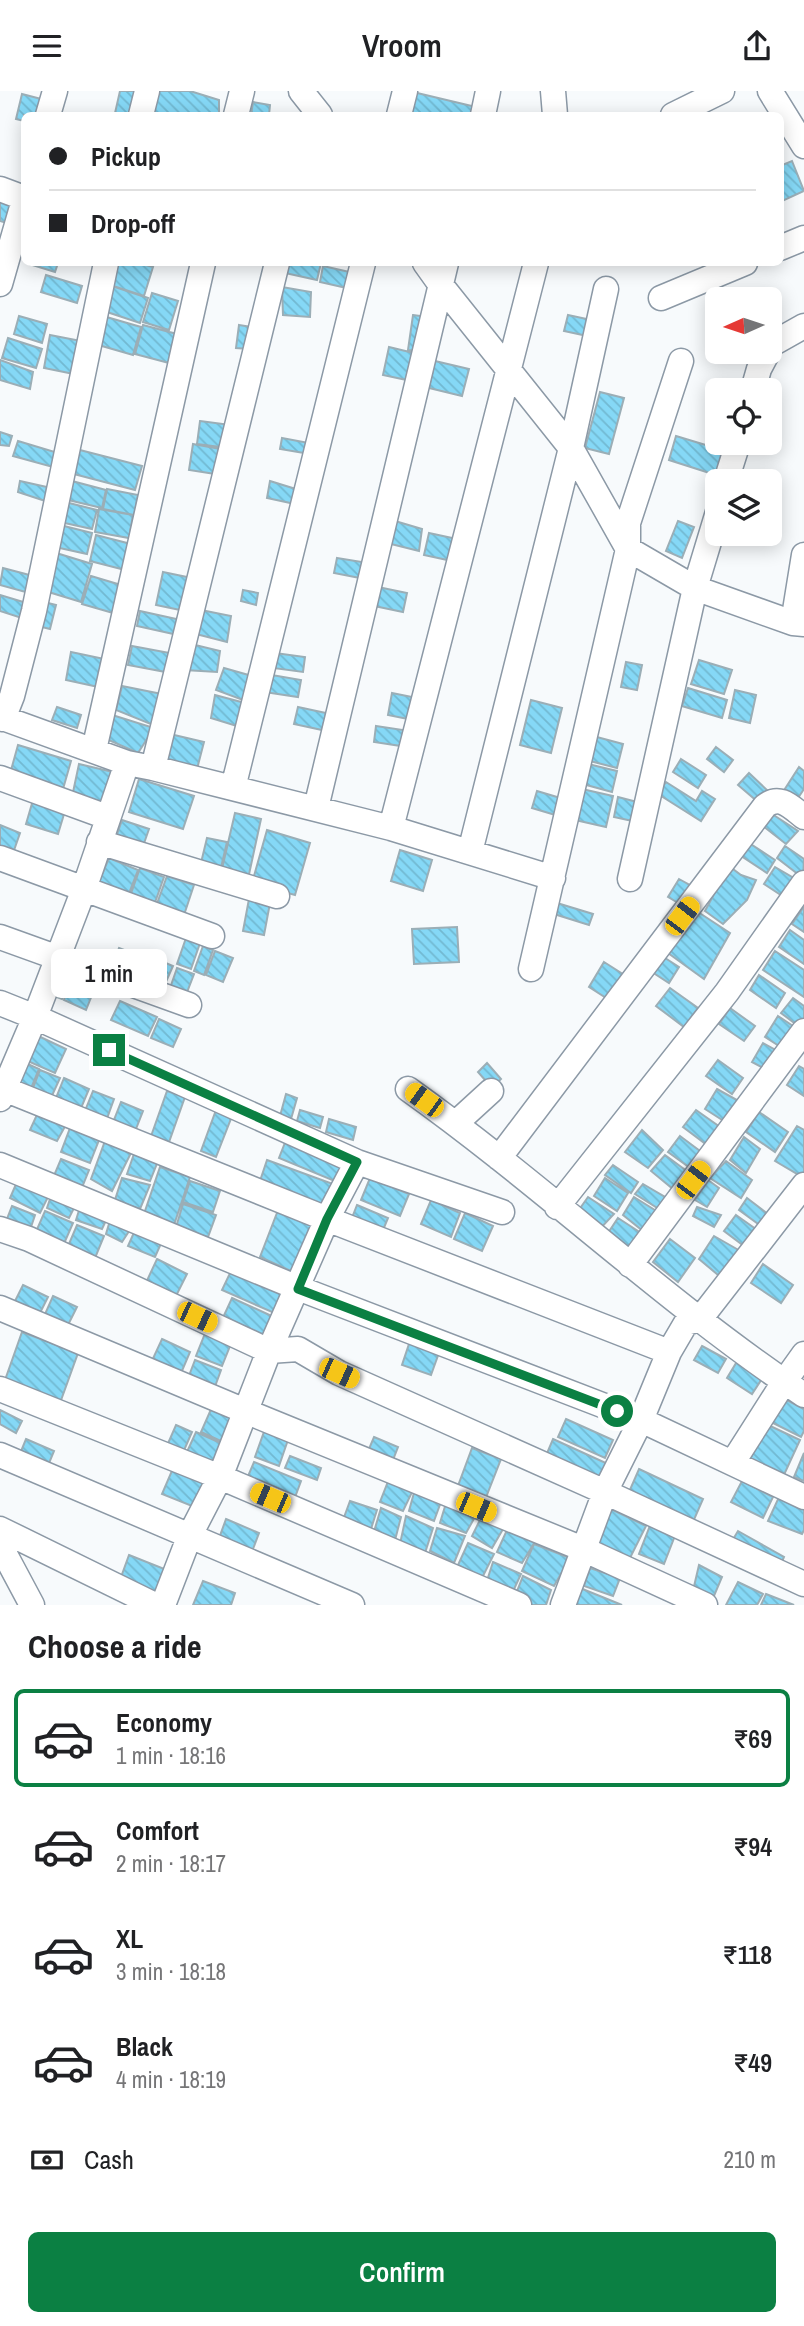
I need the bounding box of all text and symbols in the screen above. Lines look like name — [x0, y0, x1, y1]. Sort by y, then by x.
text: Vroom — [362, 24, 442, 67]
icon: menu — [28, 27, 66, 65]
icon: share — [738, 27, 776, 65]
text: Pickup — [91, 139, 161, 174]
text: Drop-off — [91, 206, 175, 241]
north arrow — [705, 287, 782, 364]
map controls — [705, 287, 782, 546]
button: locate — [705, 378, 782, 455]
button: layers — [705, 469, 782, 546]
car — [661, 893, 704, 939]
callout: 1 min — [51, 949, 167, 997]
text: 1 min — [85, 958, 133, 989]
route end — [93, 1034, 125, 1066]
car — [401, 1079, 448, 1121]
car — [672, 1157, 715, 1203]
car — [174, 1299, 221, 1335]
car — [316, 1355, 363, 1391]
route start — [601, 1395, 633, 1427]
car — [247, 1480, 294, 1516]
car — [453, 1489, 500, 1525]
text: Choose a ride — [28, 1625, 202, 1668]
text: Economy — [116, 1705, 212, 1740]
icon: car — [32, 1707, 95, 1770]
text: ₹69 — [733, 1721, 772, 1756]
text: 1 min · 18:16 — [116, 1740, 226, 1771]
text: Comfort — [116, 1813, 199, 1848]
icon: car — [32, 1815, 95, 1878]
text: ₹94 — [733, 1829, 772, 1864]
text: 2 min · 18:17 — [116, 1848, 226, 1879]
text: XL — [116, 1921, 143, 1956]
icon: car — [32, 1923, 95, 1986]
text: ₹118 — [723, 1937, 772, 1972]
text: 3 min · 18:18 — [116, 1956, 226, 1987]
text: Black — [116, 2029, 173, 2064]
icon: car — [32, 2031, 95, 2094]
text: ₹49 — [733, 2045, 772, 2080]
text: 4 min · 18:19 — [116, 2064, 226, 2095]
icon: cash — [28, 2141, 66, 2179]
text: Cash — [84, 2142, 134, 2177]
text: 210 m — [724, 2144, 776, 2175]
button: Confirm — [28, 2232, 776, 2312]

